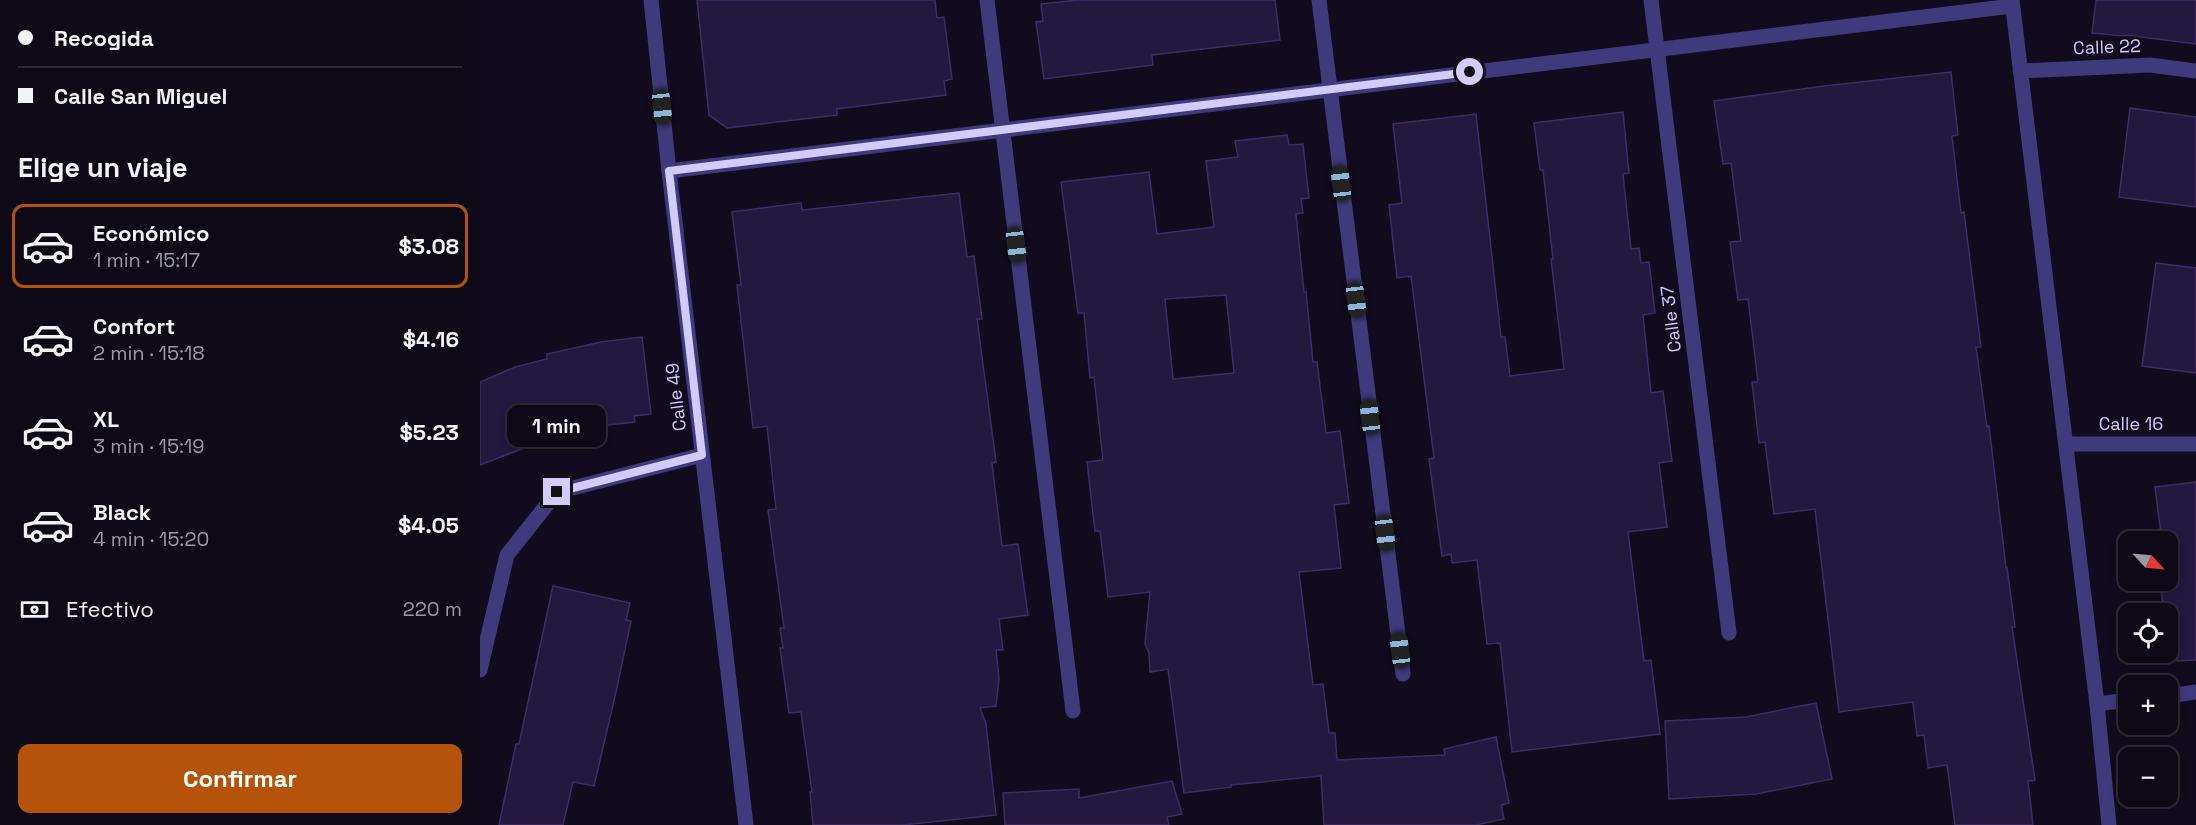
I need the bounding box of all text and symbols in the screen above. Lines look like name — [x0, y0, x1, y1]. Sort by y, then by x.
text: Recogida — [54, 24, 154, 52]
street label: Calle 22 — [2073, 34, 2141, 59]
route start — [1456, 58, 1483, 85]
text: Calle San Miguel — [54, 82, 227, 110]
car — [651, 88, 673, 126]
text: Elige un viaje — [18, 150, 188, 185]
car — [1330, 164, 1352, 202]
icon: car — [21, 219, 75, 273]
text: Económico — [93, 219, 210, 247]
car — [1005, 226, 1027, 264]
text: $3.08 — [399, 232, 459, 260]
text: 1 min · 15:17 — [93, 247, 200, 273]
car — [1345, 281, 1367, 319]
street label: Calle 37 — [1655, 284, 1686, 354]
icon: car — [21, 312, 75, 366]
text: Confort — [93, 312, 175, 340]
text: $4.16 — [403, 325, 459, 353]
text: 2 min · 15:18 — [93, 340, 205, 366]
street label: Calle 49 — [660, 362, 691, 432]
car — [1359, 398, 1381, 436]
icon: car — [21, 405, 75, 459]
text: XL — [93, 405, 119, 433]
callout: 1 min — [508, 405, 607, 447]
street label: Calle 16 — [2099, 412, 2163, 435]
text: 1 min — [532, 413, 581, 439]
text: $5.23 — [399, 418, 459, 446]
text: 3 min · 15:19 — [93, 433, 205, 459]
route end — [543, 478, 570, 505]
icon: car — [21, 498, 75, 552]
text: Black — [93, 498, 151, 526]
text: $4.05 — [398, 511, 459, 539]
car — [1374, 514, 1396, 552]
text: 4 min · 15:20 — [93, 526, 209, 552]
north arrow — [2118, 531, 2178, 591]
map controls — [2118, 531, 2178, 807]
icon: cash — [18, 593, 51, 626]
text: Efectivo — [66, 595, 154, 623]
text: 220 m — [403, 596, 462, 622]
button: locate — [2118, 603, 2178, 663]
car — [1389, 631, 1411, 669]
button: + — [2118, 675, 2178, 735]
button: Confirmar — [18, 744, 462, 813]
button: − — [2118, 747, 2178, 807]

